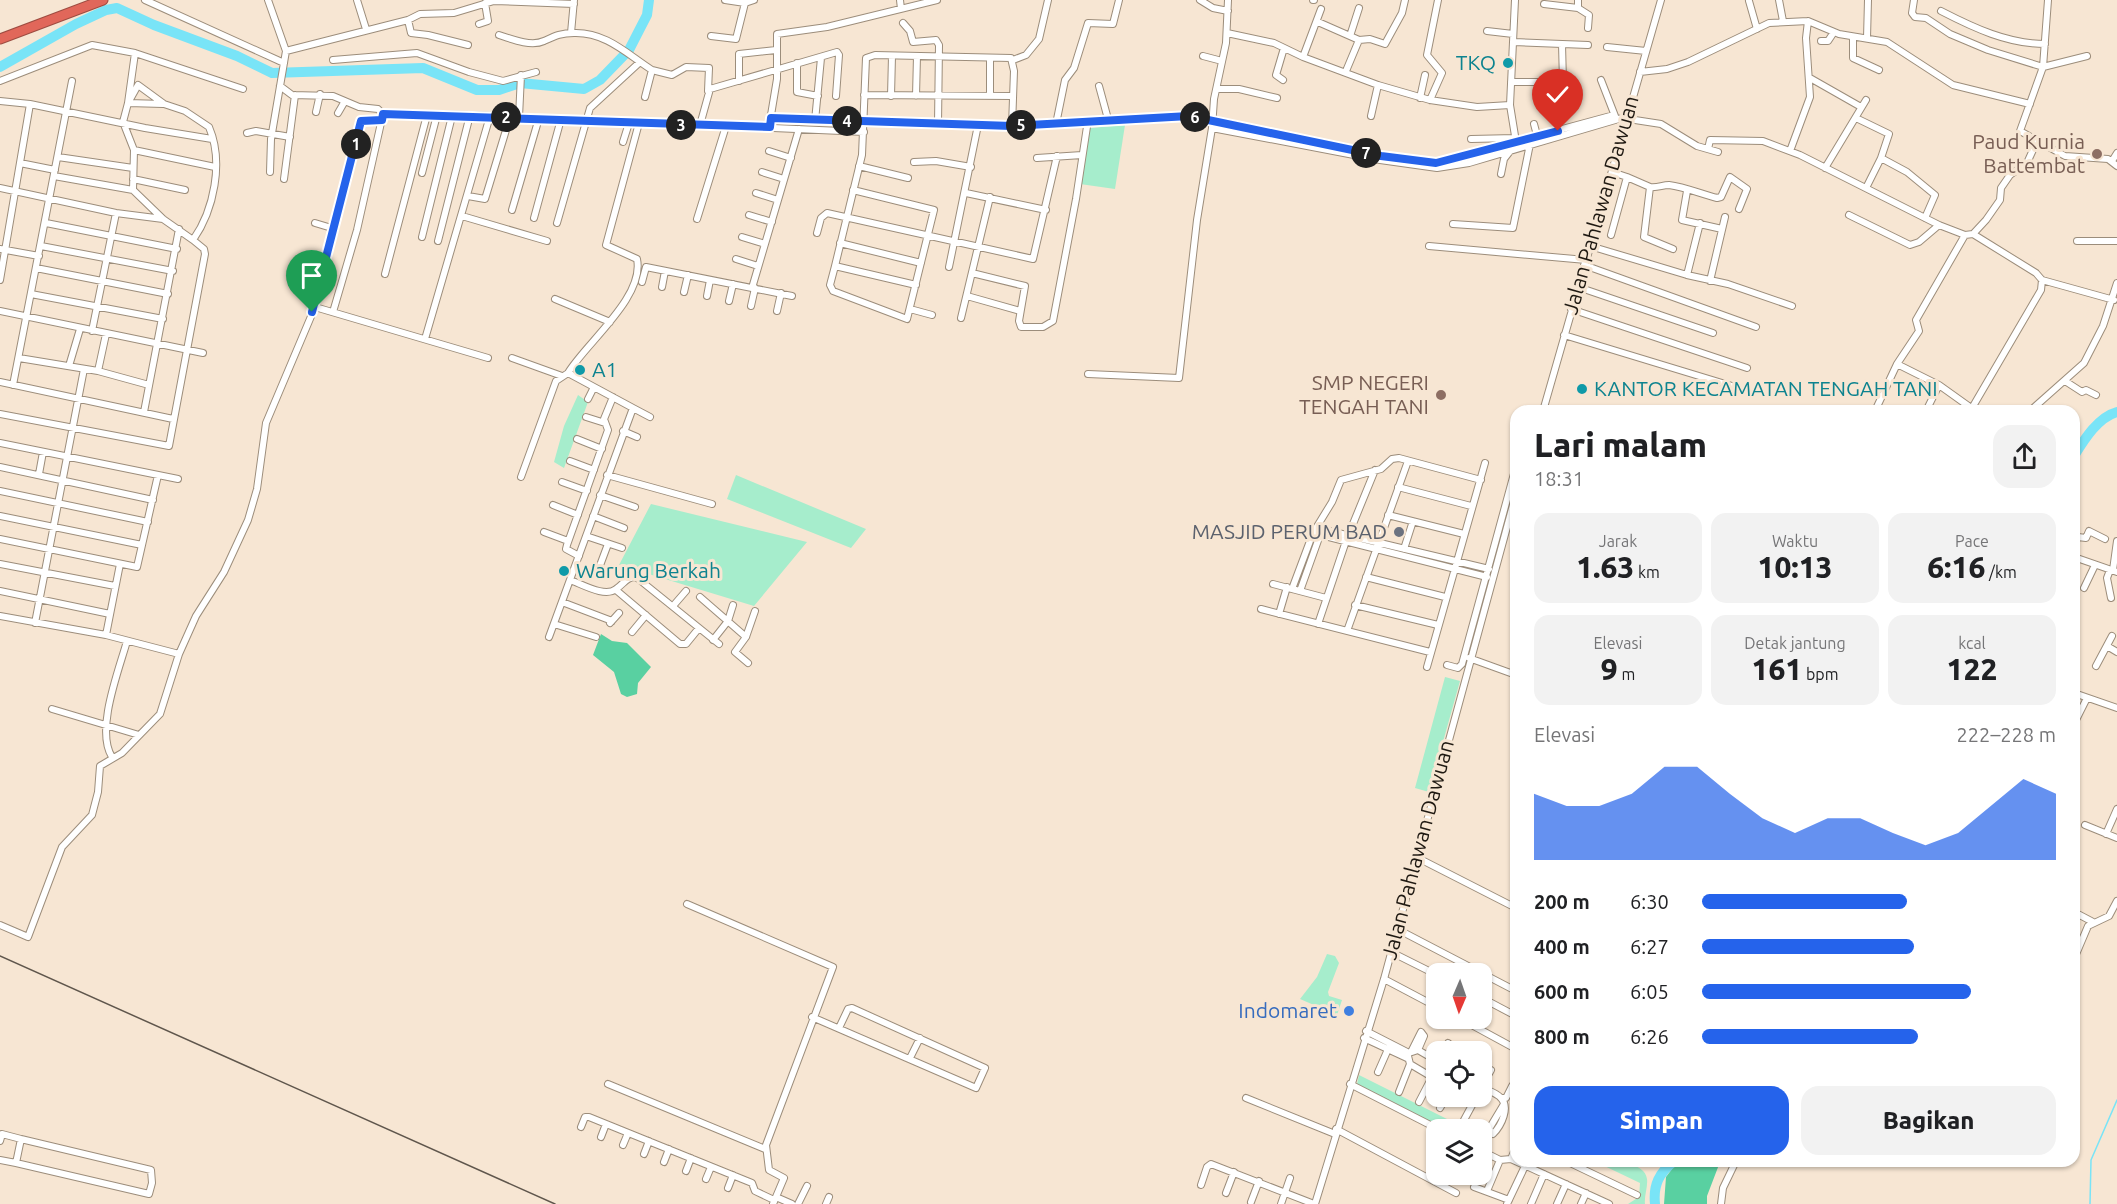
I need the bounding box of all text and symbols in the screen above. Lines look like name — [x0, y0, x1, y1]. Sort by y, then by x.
place label: TKQ — [1456, 50, 1496, 74]
marker: TKQ — [1501, 56, 1515, 70]
pin — [1532, 69, 1583, 131]
icon: check — [1541, 78, 1574, 111]
street label: Jalan Pahlawan Dawuan — [1557, 93, 1643, 317]
pin: 2 — [491, 102, 521, 132]
pin: 6 — [1180, 102, 1210, 132]
pin: 4 — [832, 106, 862, 136]
text: 2 — [501, 108, 511, 126]
text: 6 — [1190, 108, 1200, 126]
pin: 3 — [666, 110, 696, 140]
pin: 5 — [1006, 110, 1036, 140]
text: 4 — [842, 112, 852, 130]
text: 3 — [676, 116, 686, 134]
text: 5 — [1016, 116, 1026, 134]
pin: 1 — [341, 129, 371, 159]
place label: Paud Kurnia Battembat — [1972, 129, 2085, 177]
text: 1 — [351, 135, 361, 153]
pin: 7 — [1351, 138, 1381, 168]
text: 7 — [1361, 144, 1371, 162]
marker: Paud Kurnia Battembat — [2090, 147, 2104, 161]
pin — [286, 250, 337, 312]
icon: arrive — [295, 259, 328, 292]
place label: A1 — [592, 357, 618, 381]
marker: A1 — [573, 363, 587, 377]
place label: SMP NEGERI TENGAH TANI — [1299, 370, 1429, 418]
place label: KANTOR KECAMATAN TENGAH TANI — [1594, 376, 1938, 400]
marker: KANTOR KECAMATAN TENGAH TANI — [1575, 382, 1589, 396]
marker: SMP NEGERI TENGAH TANI — [1434, 388, 1448, 402]
button: share — [1993, 425, 2056, 488]
text: Lari malam — [1534, 426, 1707, 463]
text: 18:31 — [1534, 467, 1584, 490]
place label: MASJID PERUM BAD — [1192, 519, 1387, 543]
marker: MASJID PERUM BAD — [1392, 525, 1406, 539]
text: Jarak — [1599, 532, 1637, 550]
text: Waktu — [1772, 532, 1818, 550]
text: Pace — [1955, 532, 1989, 550]
text: 1.63 — [1576, 550, 1634, 584]
text: 10:13 — [1757, 550, 1833, 584]
text: 6:16 — [1927, 550, 1985, 584]
place label: Warung Berkah — [576, 558, 721, 582]
text: km — [1634, 563, 1660, 581]
text: /km — [1985, 563, 2017, 581]
marker: Warung Berkah — [557, 564, 571, 578]
text: Elevasi — [1594, 634, 1642, 652]
text: Detak jantung — [1744, 634, 1846, 652]
text: kcal — [1958, 634, 1986, 652]
text: 9 — [1601, 652, 1618, 686]
text: 161 — [1752, 652, 1802, 686]
text: 122 — [1947, 652, 1997, 686]
text: m — [1618, 665, 1635, 683]
text: bpm — [1802, 665, 1838, 683]
text: Elevasi — [1534, 723, 1595, 746]
text: 222–228 m — [1957, 723, 2056, 746]
street label: Jalan Pahlawan Dawuan — [1376, 737, 1458, 962]
text: 200 m — [1534, 890, 1590, 913]
text: 6:30 — [1630, 890, 1669, 913]
text: 400 m — [1534, 935, 1590, 958]
text: 6:27 — [1630, 935, 1669, 958]
north arrow — [1426, 963, 1492, 1029]
map controls — [1426, 963, 1492, 1185]
text: 600 m — [1534, 980, 1590, 1003]
text: 6:05 — [1630, 980, 1669, 1003]
place label: Indomaret — [1238, 998, 1337, 1022]
marker: Indomaret — [1342, 1004, 1356, 1018]
text: 800 m — [1534, 1025, 1590, 1048]
text: 6:26 — [1630, 1025, 1669, 1048]
button: locate — [1426, 1041, 1492, 1107]
button: Simpan — [1534, 1086, 1789, 1155]
button: Bagikan — [1801, 1086, 2056, 1155]
button: layers — [1426, 1119, 1492, 1185]

